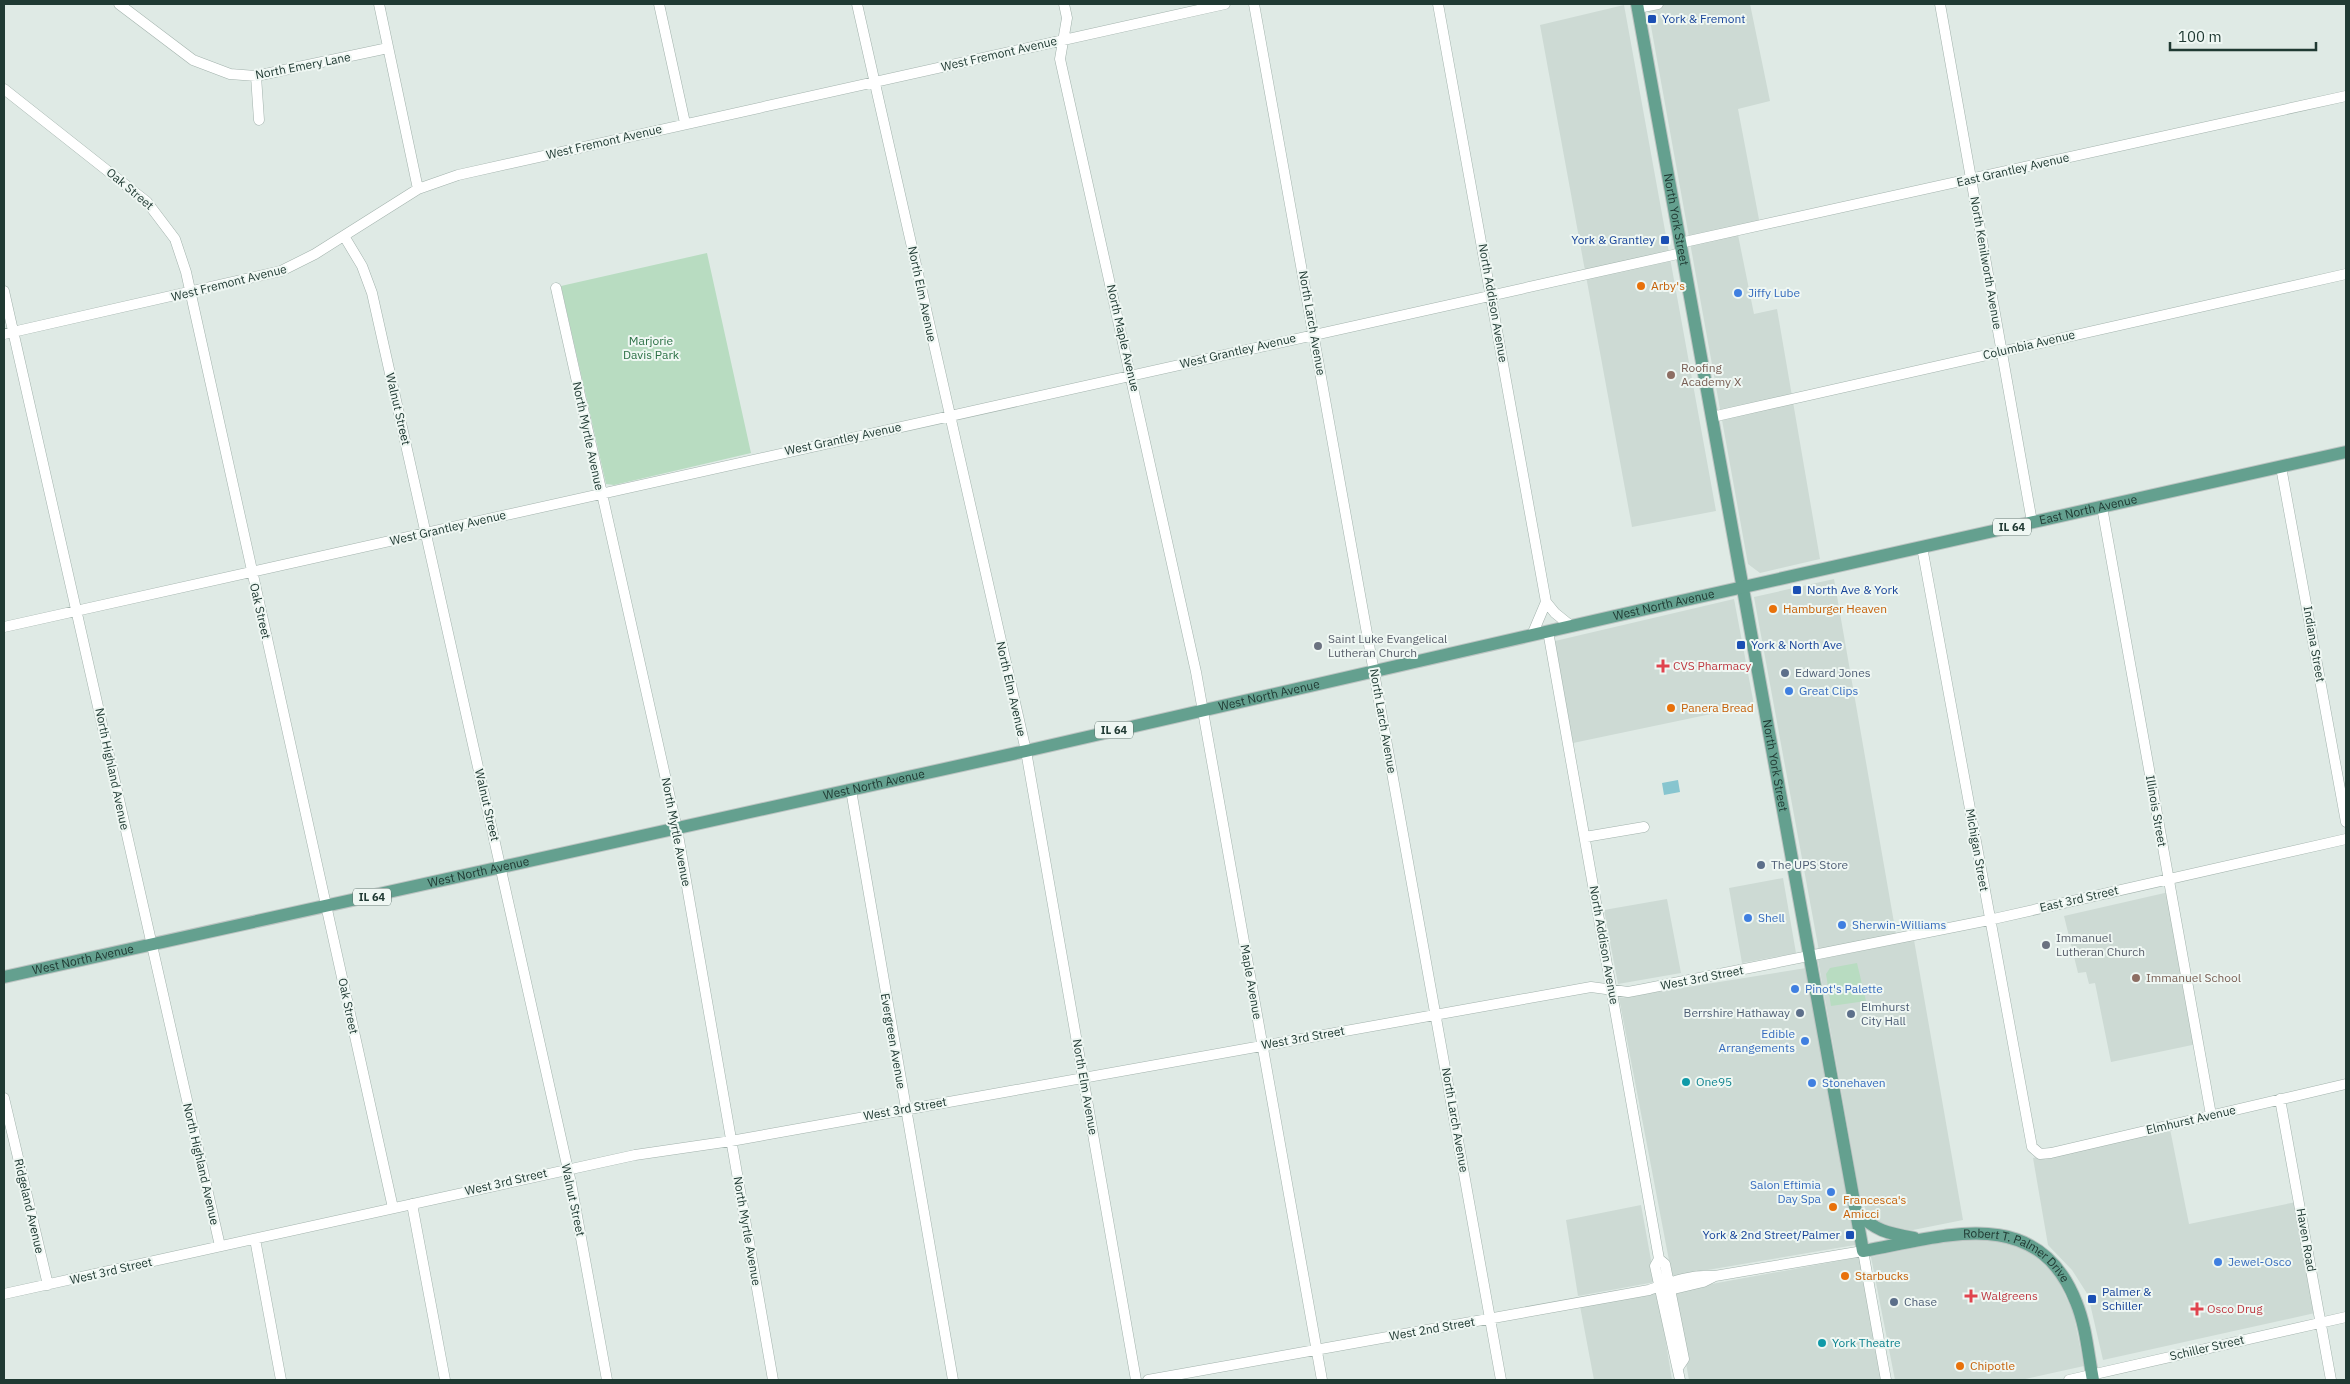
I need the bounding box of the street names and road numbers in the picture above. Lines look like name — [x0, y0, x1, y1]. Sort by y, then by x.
street label: West Fremont Avenue — [939, 33, 1059, 74]
street label: North Emery Lane — [254, 49, 352, 82]
street label: West Fremont Avenue — [544, 121, 664, 162]
street label: East Grantley Avenue — [1955, 149, 2071, 190]
street label: Oak Street — [104, 165, 157, 213]
street label: North York Street — [1661, 172, 1692, 267]
street label: North Kenilworth Avenue — [1967, 195, 2006, 331]
street label: North Addison Avenue — [1476, 242, 1511, 364]
street label: North Elm Avenue — [905, 245, 940, 343]
street label: West Fremont Avenue — [170, 261, 289, 304]
street label: North Larch Avenue — [1296, 269, 1329, 377]
street label: North Maple Avenue — [1104, 283, 1143, 393]
street label: Columbia Avenue — [1981, 327, 2077, 362]
street label: West Grantley Avenue — [1178, 330, 1298, 371]
street label: Walnut Street — [383, 371, 414, 447]
street label: North Myrtle Avenue — [570, 380, 607, 492]
street label: West Grantley Avenue — [783, 419, 903, 458]
street label: East North Avenue — [2038, 491, 2139, 527]
street label: West Grantley Avenue — [388, 507, 508, 548]
road number: IL 64 — [1993, 518, 2031, 536]
street label: Oak Street — [247, 581, 274, 640]
street label: West North Avenue — [1612, 586, 1716, 623]
street label: Indiana Street — [2300, 605, 2329, 683]
street label: North Elm Avenue — [993, 640, 1030, 738]
street label: North Larch Avenue — [1367, 667, 1400, 775]
street label: West North Avenue — [1217, 676, 1321, 714]
street label: North Highland Avenue — [92, 706, 133, 832]
street label: North York Street — [1760, 718, 1791, 813]
road number: IL 64 — [1095, 722, 1133, 738]
street label: West North Avenue — [822, 766, 926, 803]
street label: Walnut Street — [472, 767, 503, 843]
street label: Illinois Street — [2143, 774, 2170, 848]
street label: North Myrtle Avenue — [659, 776, 694, 888]
street label: Michigan Street — [1963, 807, 1992, 893]
street label: West North Avenue — [426, 853, 531, 890]
street label: East 3rd Street — [2038, 882, 2120, 915]
street label: North Addison Avenue — [1587, 884, 1622, 1006]
road number: IL 64 — [353, 889, 391, 906]
street label: West North Avenue — [31, 940, 136, 978]
street label: Maple Avenue — [1238, 943, 1266, 1021]
street label: West 3rd Street — [1659, 962, 1745, 993]
street label: Oak Street — [335, 976, 362, 1035]
street label: Evergreen Avenue — [878, 992, 909, 1090]
street label: West 3rd Street — [1260, 1023, 1346, 1052]
street label: North Elm Avenue — [1070, 1038, 1101, 1136]
street label: North Larch Avenue — [1439, 1066, 1472, 1174]
street label: West 3rd Street — [862, 1094, 948, 1123]
street label: North Highland Avenue — [180, 1102, 223, 1227]
street label: Elmhurst Avenue — [2145, 1102, 2238, 1137]
street label: Ridgeland Avenue — [11, 1157, 48, 1255]
street label: Walnut Street — [558, 1162, 589, 1238]
street label: West 3rd Street — [463, 1165, 549, 1198]
street label: North Myrtle Avenue — [730, 1175, 765, 1287]
street label: Haven Road — [2294, 1207, 2319, 1273]
street label: Robert T. Palmer Drive — [1963, 1226, 2073, 1285]
street label: West 3rd Street — [68, 1254, 154, 1287]
street label: West 2nd Street — [1388, 1314, 1476, 1343]
street label: Schiller Street — [2168, 1332, 2246, 1363]

